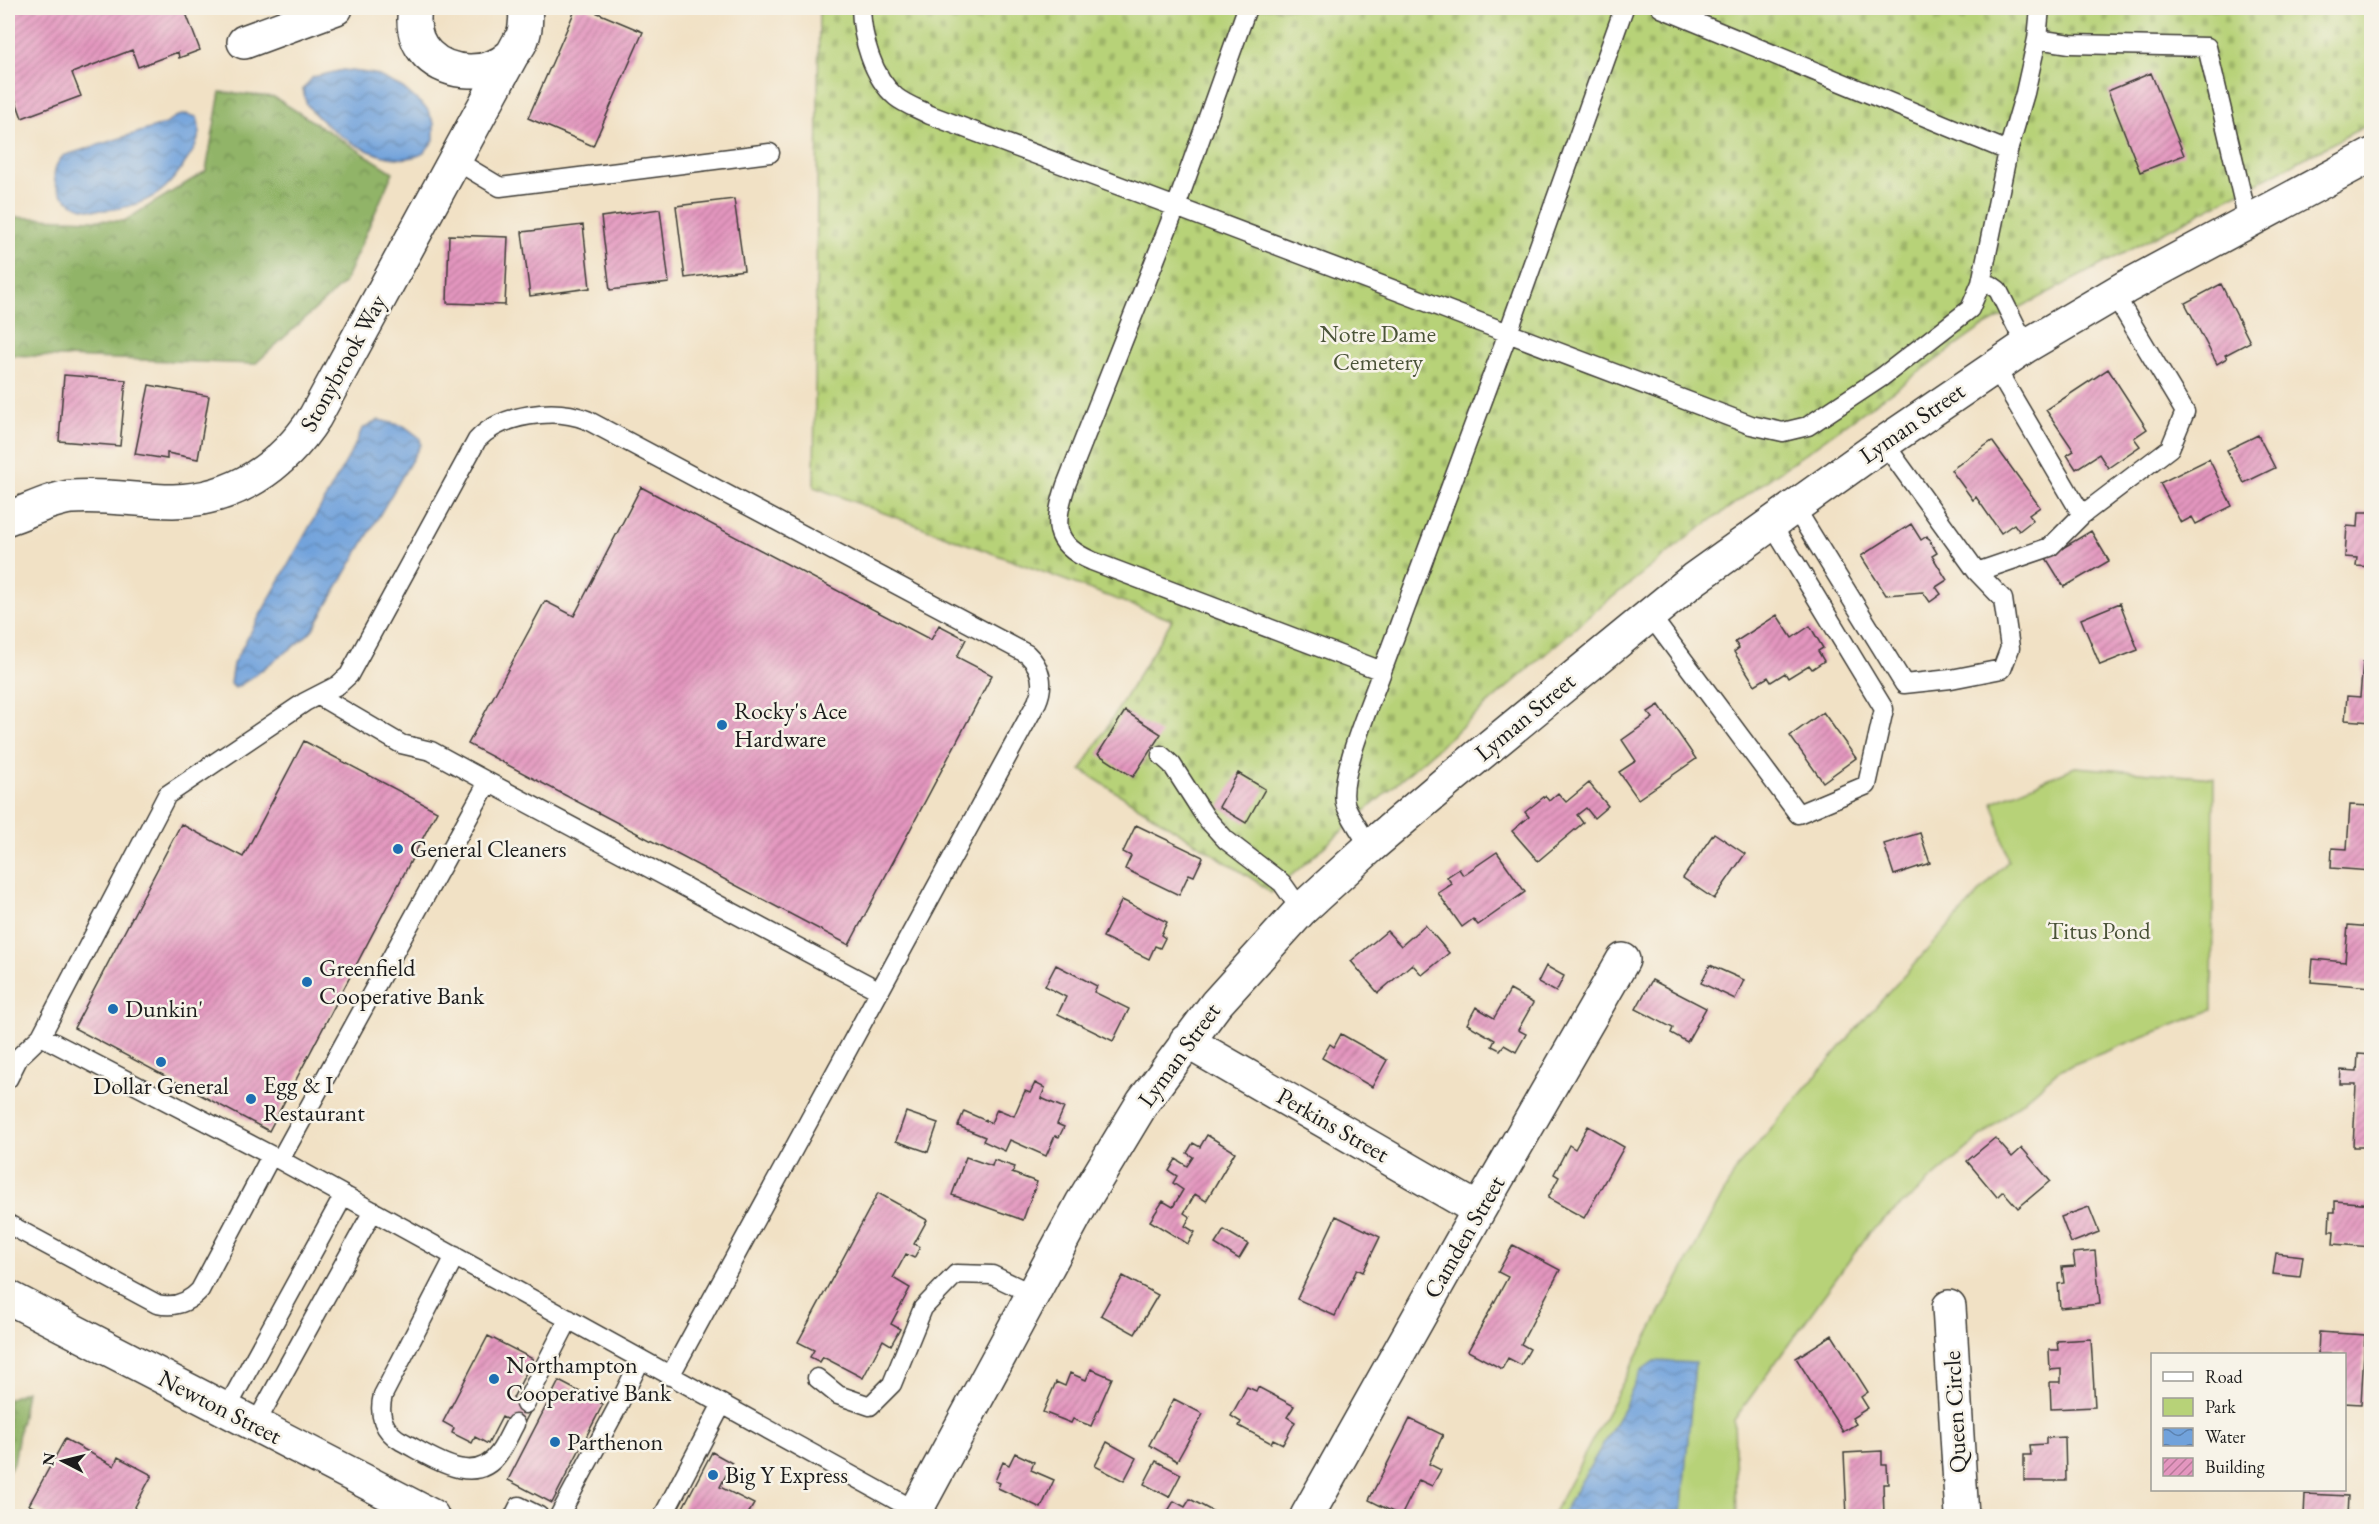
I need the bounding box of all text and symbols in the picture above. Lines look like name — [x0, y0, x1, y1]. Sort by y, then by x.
street label: Stonybrook Way — [292, 288, 393, 437]
park label: Notre Dame Cemetery — [1320, 318, 1436, 377]
street label: Lyman Street — [1853, 375, 1971, 470]
street label: Lyman Street — [1468, 665, 1582, 768]
place label: Rocky's Ace Hardware — [734, 695, 847, 754]
marker: Rocky's Ace Hardware — [715, 718, 729, 732]
place label: General Cleaners — [410, 833, 567, 864]
marker: General Cleaners — [391, 842, 405, 856]
park label: Titus Pond — [2047, 915, 2152, 946]
place label: Greenfield Cooperative Bank — [319, 952, 485, 1011]
marker: Greenfield Cooperative Bank — [300, 975, 314, 989]
place label: Dunkin' — [125, 993, 203, 1024]
street label: Lyman Street — [1130, 996, 1227, 1113]
marker: Dunkin' — [106, 1002, 120, 1016]
marker: Dollar General — [154, 1055, 168, 1069]
place label: Egg & I Restaurant — [263, 1069, 365, 1128]
place label: Dollar General — [93, 1070, 229, 1101]
street label: Perkins Street — [1272, 1080, 1395, 1169]
marker: Egg & I Restaurant — [244, 1092, 258, 1106]
street label: Camden Street — [1416, 1169, 1511, 1304]
place label: Northampton Cooperative Bank — [506, 1349, 672, 1408]
street label: Queen Circle — [1936, 1350, 1973, 1474]
legend — [2151, 1353, 2346, 1491]
street label: Newton Street — [153, 1362, 288, 1451]
text: Road — [2205, 1365, 2244, 1388]
marker: Northampton Cooperative Bank — [487, 1372, 501, 1386]
text: Park — [2205, 1395, 2236, 1418]
text: Water — [2205, 1425, 2246, 1448]
place label: Parthenon — [567, 1426, 663, 1457]
north arrow — [33, 1431, 93, 1491]
marker: Parthenon — [548, 1435, 562, 1449]
text: N — [37, 1451, 60, 1467]
text: Building — [2205, 1455, 2265, 1478]
place label: Big Y Express — [725, 1459, 848, 1490]
marker: Big Y Express — [706, 1468, 720, 1482]

